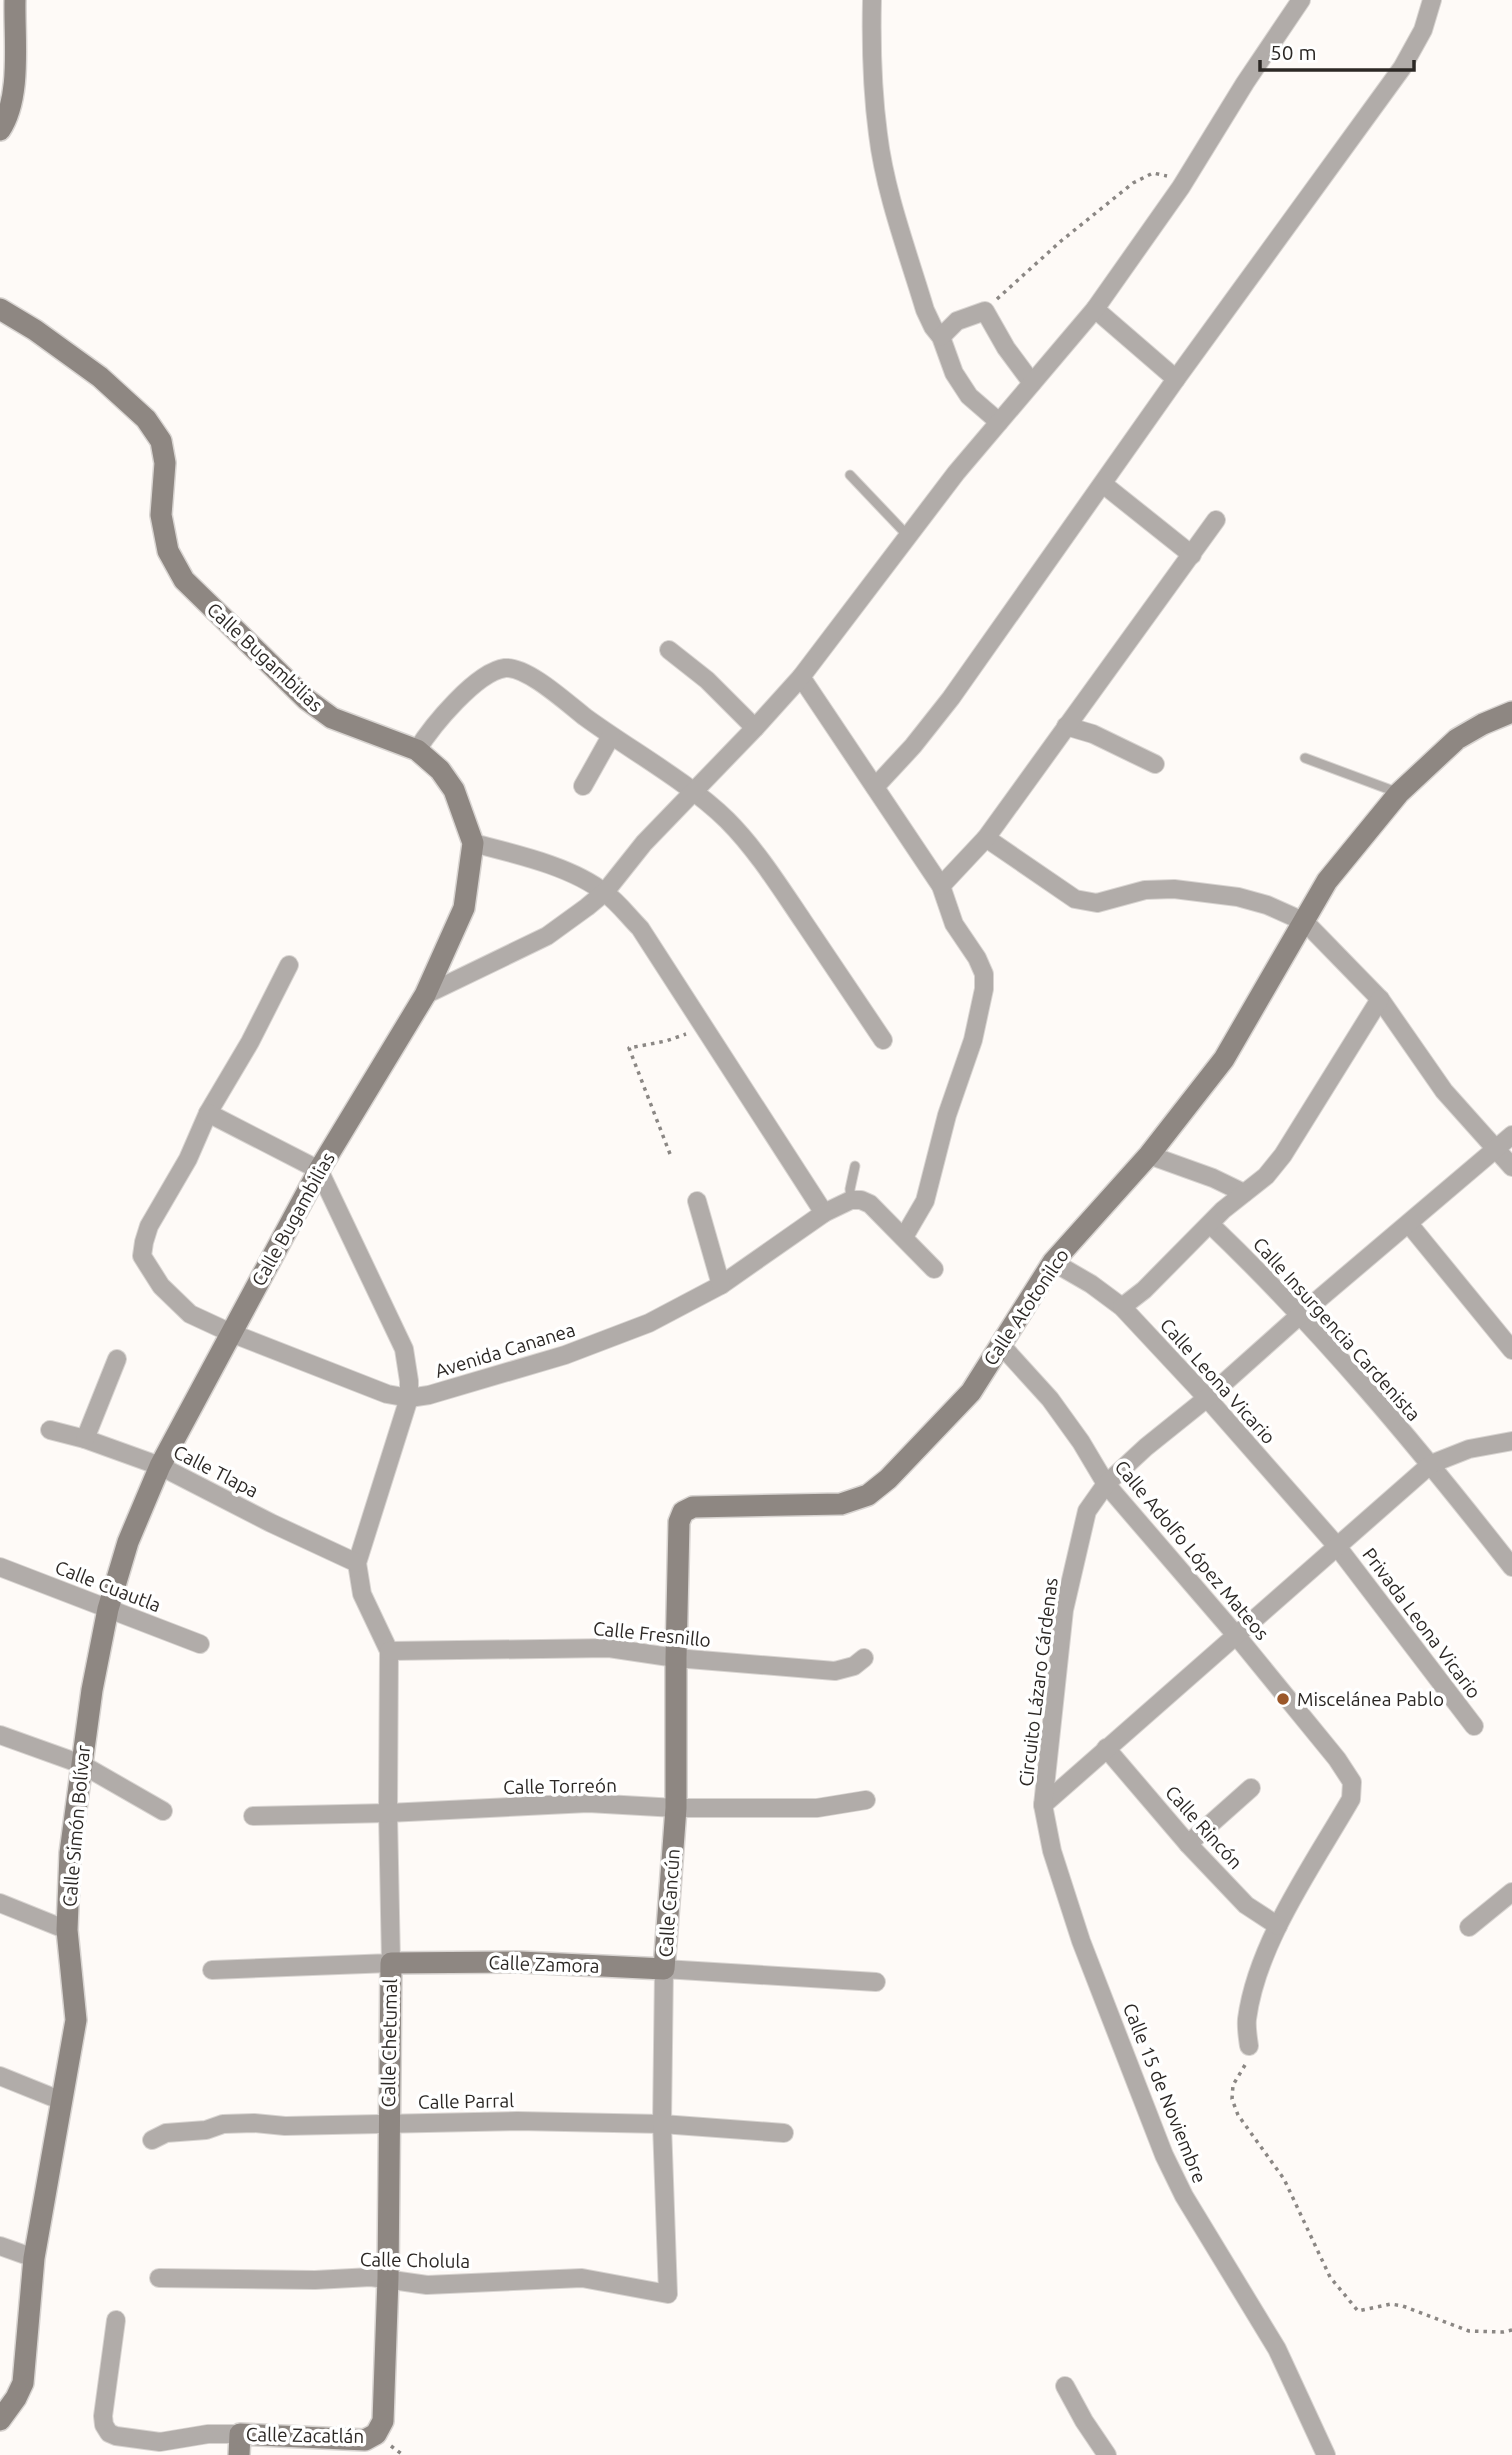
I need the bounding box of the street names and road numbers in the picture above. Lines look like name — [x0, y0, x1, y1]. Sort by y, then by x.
street label: Calle Bugambilias — [203, 598, 327, 716]
street label: Calle Bugambilias — [247, 1148, 339, 1290]
street label: Calle Insurgencia Cardenista — [1249, 1233, 1425, 1425]
street label: Calle Atotonilco — [979, 1244, 1073, 1370]
street label: Calle Leona Vicario — [1156, 1314, 1280, 1448]
street label: Avenida Cananea — [432, 1318, 578, 1382]
street label: Calle Tlapa — [170, 1440, 262, 1502]
street label: Calle Adolfo López Mateos — [1110, 1456, 1274, 1644]
street label: Privada Leona Vicario — [1358, 1544, 1486, 1702]
street label: Calle Cuautla — [52, 1556, 164, 1616]
street label: Circuito Lázaro Cárdenas — [1014, 1576, 1062, 1788]
street label: Calle Fresnillo — [592, 1617, 712, 1651]
street label: Calle Simón Bolívar — [58, 1744, 94, 1908]
street label: Calle Torreón — [503, 1774, 617, 1798]
street label: Calle Rincón — [1161, 1781, 1247, 1873]
street label: Calle Cancún — [654, 1848, 684, 1958]
street label: Calle Zamora — [488, 1951, 600, 1977]
street label: Calle Chetumal — [377, 1978, 401, 2108]
street label: Calle 15 de Noviembre — [1119, 2000, 1211, 2186]
street label: Calle Parral — [418, 2089, 514, 2113]
street label: Calle Cholula — [360, 2248, 470, 2272]
street label: Calle Zacatlán — [246, 2423, 364, 2447]

